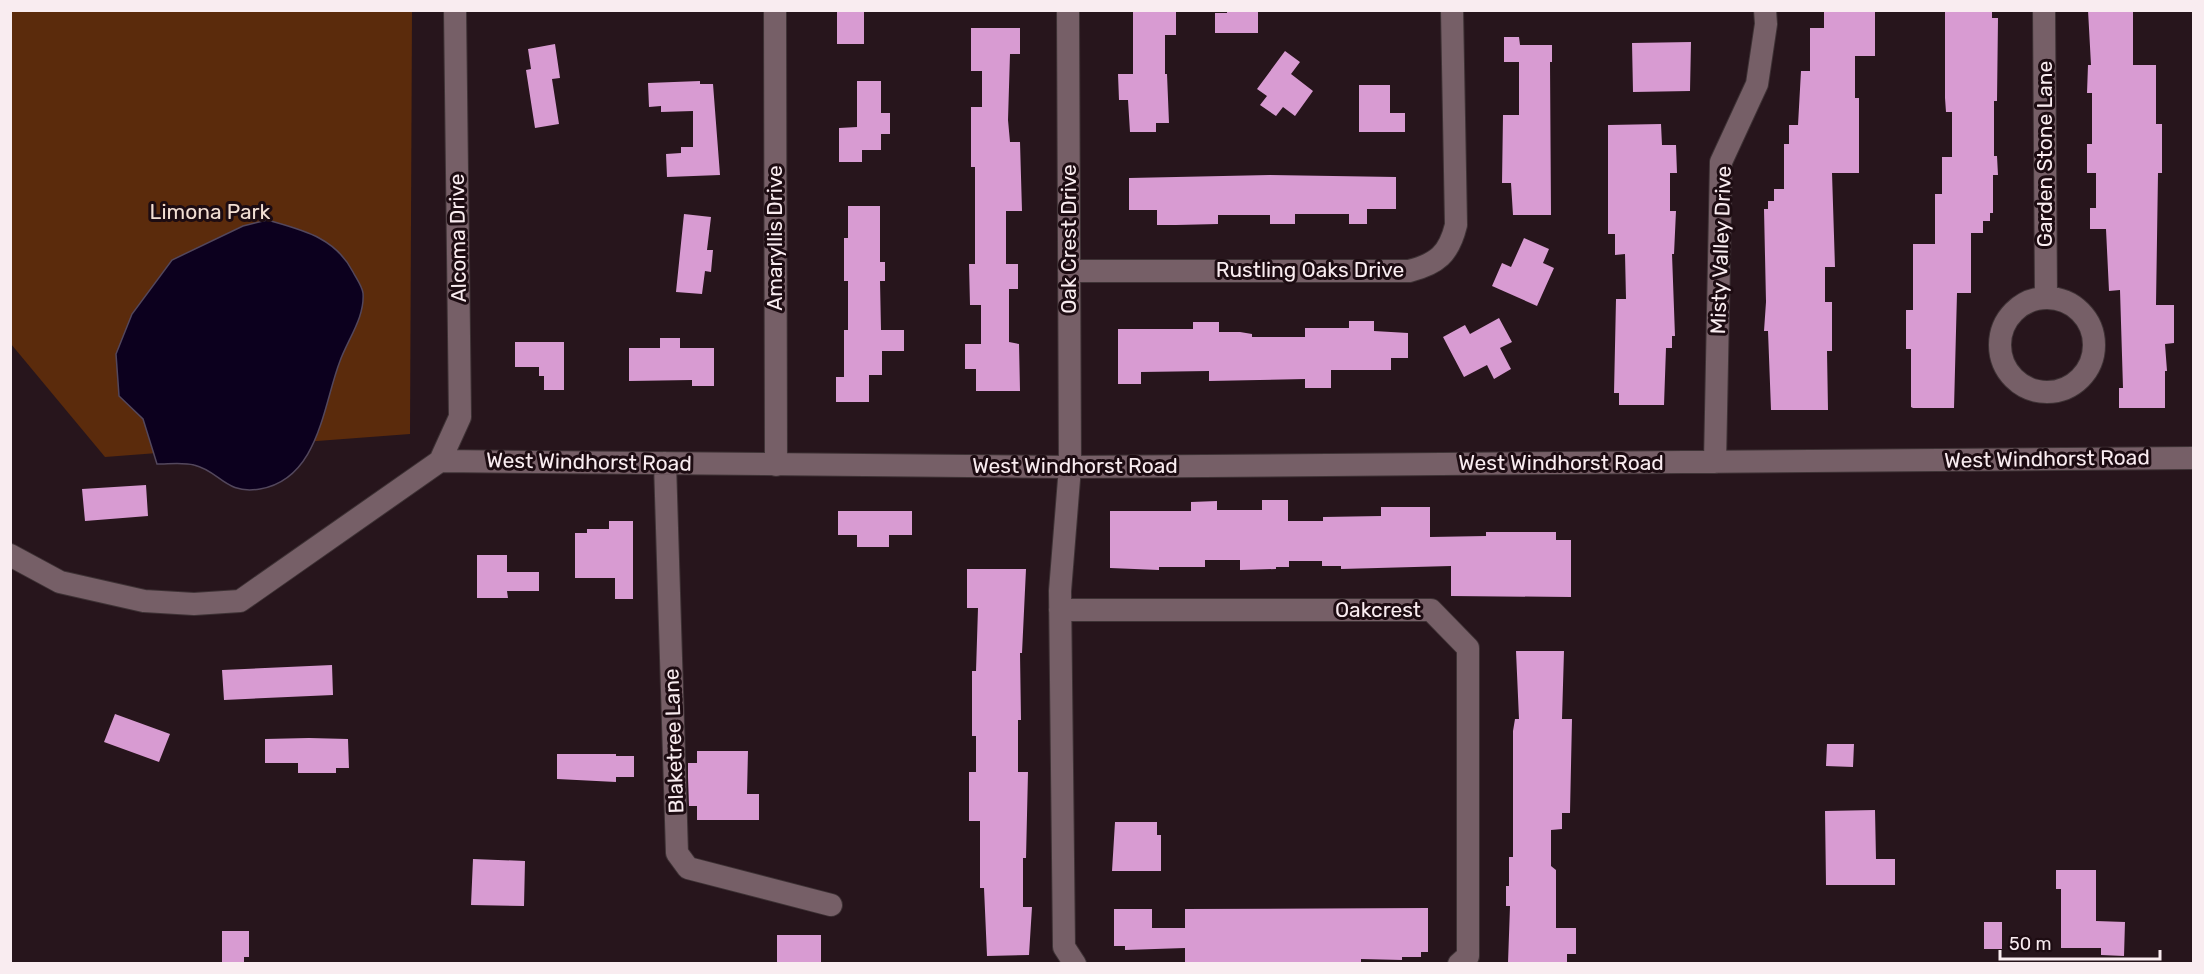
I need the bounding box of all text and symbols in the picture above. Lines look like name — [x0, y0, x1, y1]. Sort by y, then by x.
street label: Garden Stone Lane — [2032, 61, 2057, 247]
street label: Oak Crest Drive — [1056, 164, 1081, 314]
street label: Amaryllis Drive — [762, 165, 787, 311]
street label: Misty Valley Drive — [1705, 165, 1736, 335]
street label: Alcoma Drive — [444, 173, 471, 303]
park label: Limona Park — [150, 199, 271, 224]
street label: Rustling Oaks Drive — [1216, 257, 1404, 282]
street label: West Windhorst Road — [1944, 444, 2150, 473]
street label: West Windhorst Road — [486, 447, 692, 476]
street label: West Windhorst Road — [1458, 450, 1664, 475]
street label: West Windhorst Road — [972, 453, 1178, 478]
street label: Oakcrest — [1335, 597, 1421, 622]
street label: Blaketree Lane — [658, 668, 689, 814]
scale bar — [2000, 923, 2160, 961]
text: 50 m — [2009, 933, 2052, 955]

